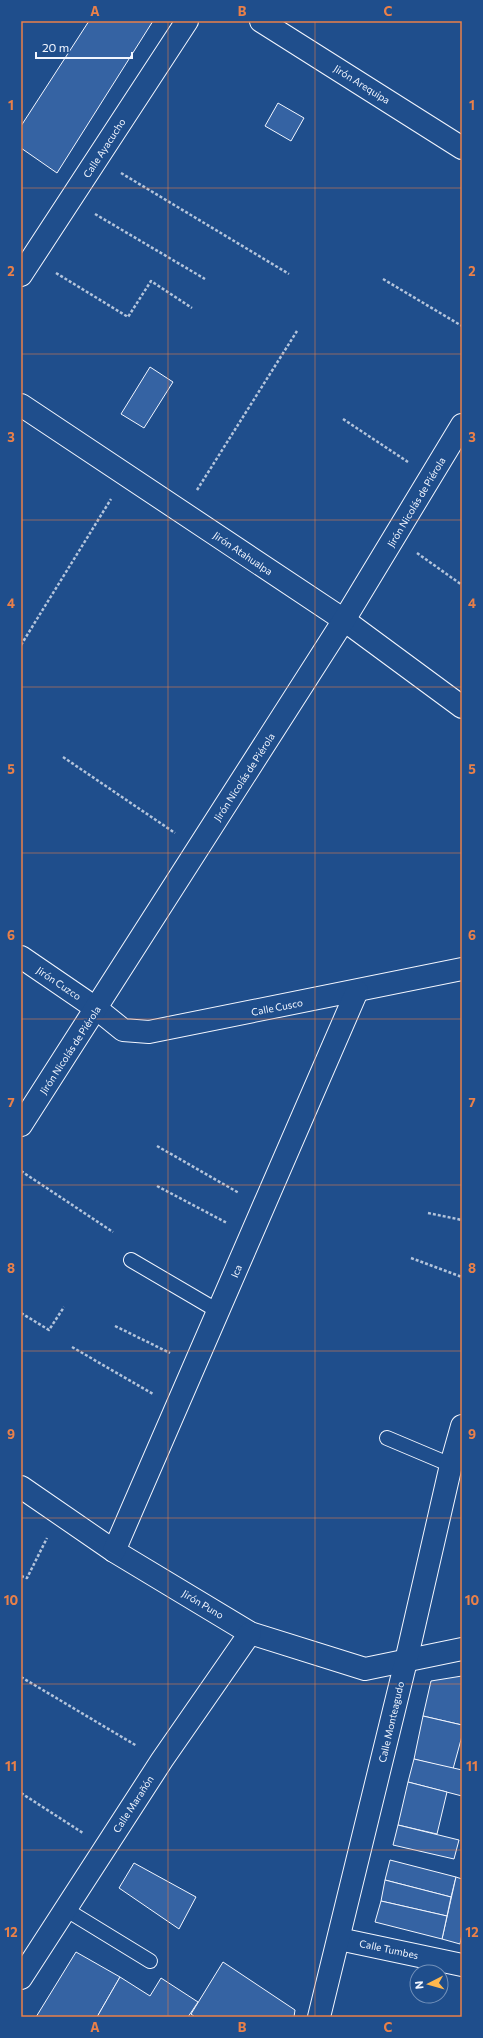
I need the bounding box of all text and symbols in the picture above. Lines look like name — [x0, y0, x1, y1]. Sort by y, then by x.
text: A — [90, 3, 100, 19]
text: B — [238, 3, 247, 19]
text: C — [384, 3, 393, 19]
scale bar — [36, 34, 132, 60]
text: 20 m — [42, 40, 69, 54]
street label: Jirón Arequipa — [332, 62, 392, 106]
text: 1 — [8, 97, 14, 113]
text: 1 — [469, 97, 475, 113]
street label: Calle Ayacucho — [80, 116, 128, 180]
text: 2 — [7, 263, 15, 279]
text: 2 — [468, 263, 476, 279]
text: 3 — [7, 429, 15, 445]
text: 3 — [468, 429, 476, 445]
street label: Jirón Nicolás de Piérola — [384, 455, 448, 549]
street label: Jirón Atahualpa — [211, 529, 275, 577]
text: 4 — [7, 595, 15, 611]
text: 4 — [468, 595, 476, 611]
street label: Jirón Nicolás de Piérola — [211, 731, 277, 823]
text: 5 — [7, 761, 15, 777]
text: 5 — [468, 761, 476, 777]
text: 6 — [7, 927, 15, 943]
text: 6 — [468, 927, 476, 943]
street label: Jirón Cuzco — [34, 964, 84, 1002]
street label: Calle Cusco — [250, 996, 304, 1018]
street label: Jirón Nicolás de Piérola — [37, 1004, 103, 1096]
text: 7 — [7, 1094, 15, 1110]
text: 7 — [468, 1094, 476, 1110]
text: 8 — [7, 1260, 15, 1276]
text: 8 — [468, 1260, 476, 1276]
street label: Ica — [228, 1263, 244, 1279]
text: 9 — [7, 1426, 15, 1442]
text: 9 — [468, 1426, 476, 1442]
street label: Jirón Puno — [180, 1587, 226, 1621]
text: 10 — [4, 1592, 19, 1608]
text: 10 — [465, 1592, 480, 1608]
street label: Calle Monteagudo — [376, 1680, 406, 1764]
text: 11 — [5, 1758, 17, 1774]
text: 11 — [466, 1758, 478, 1774]
street label: Calle Marañón — [110, 1773, 156, 1835]
text: 12 — [4, 1924, 18, 1940]
text: 12 — [465, 1924, 479, 1940]
street label: Calle Tumbes — [358, 1937, 420, 1961]
north arrow — [409, 1964, 449, 2004]
text: N — [412, 1980, 425, 1990]
text: A — [90, 2019, 100, 2035]
text: B — [238, 2019, 247, 2035]
text: C — [384, 2019, 393, 2035]

